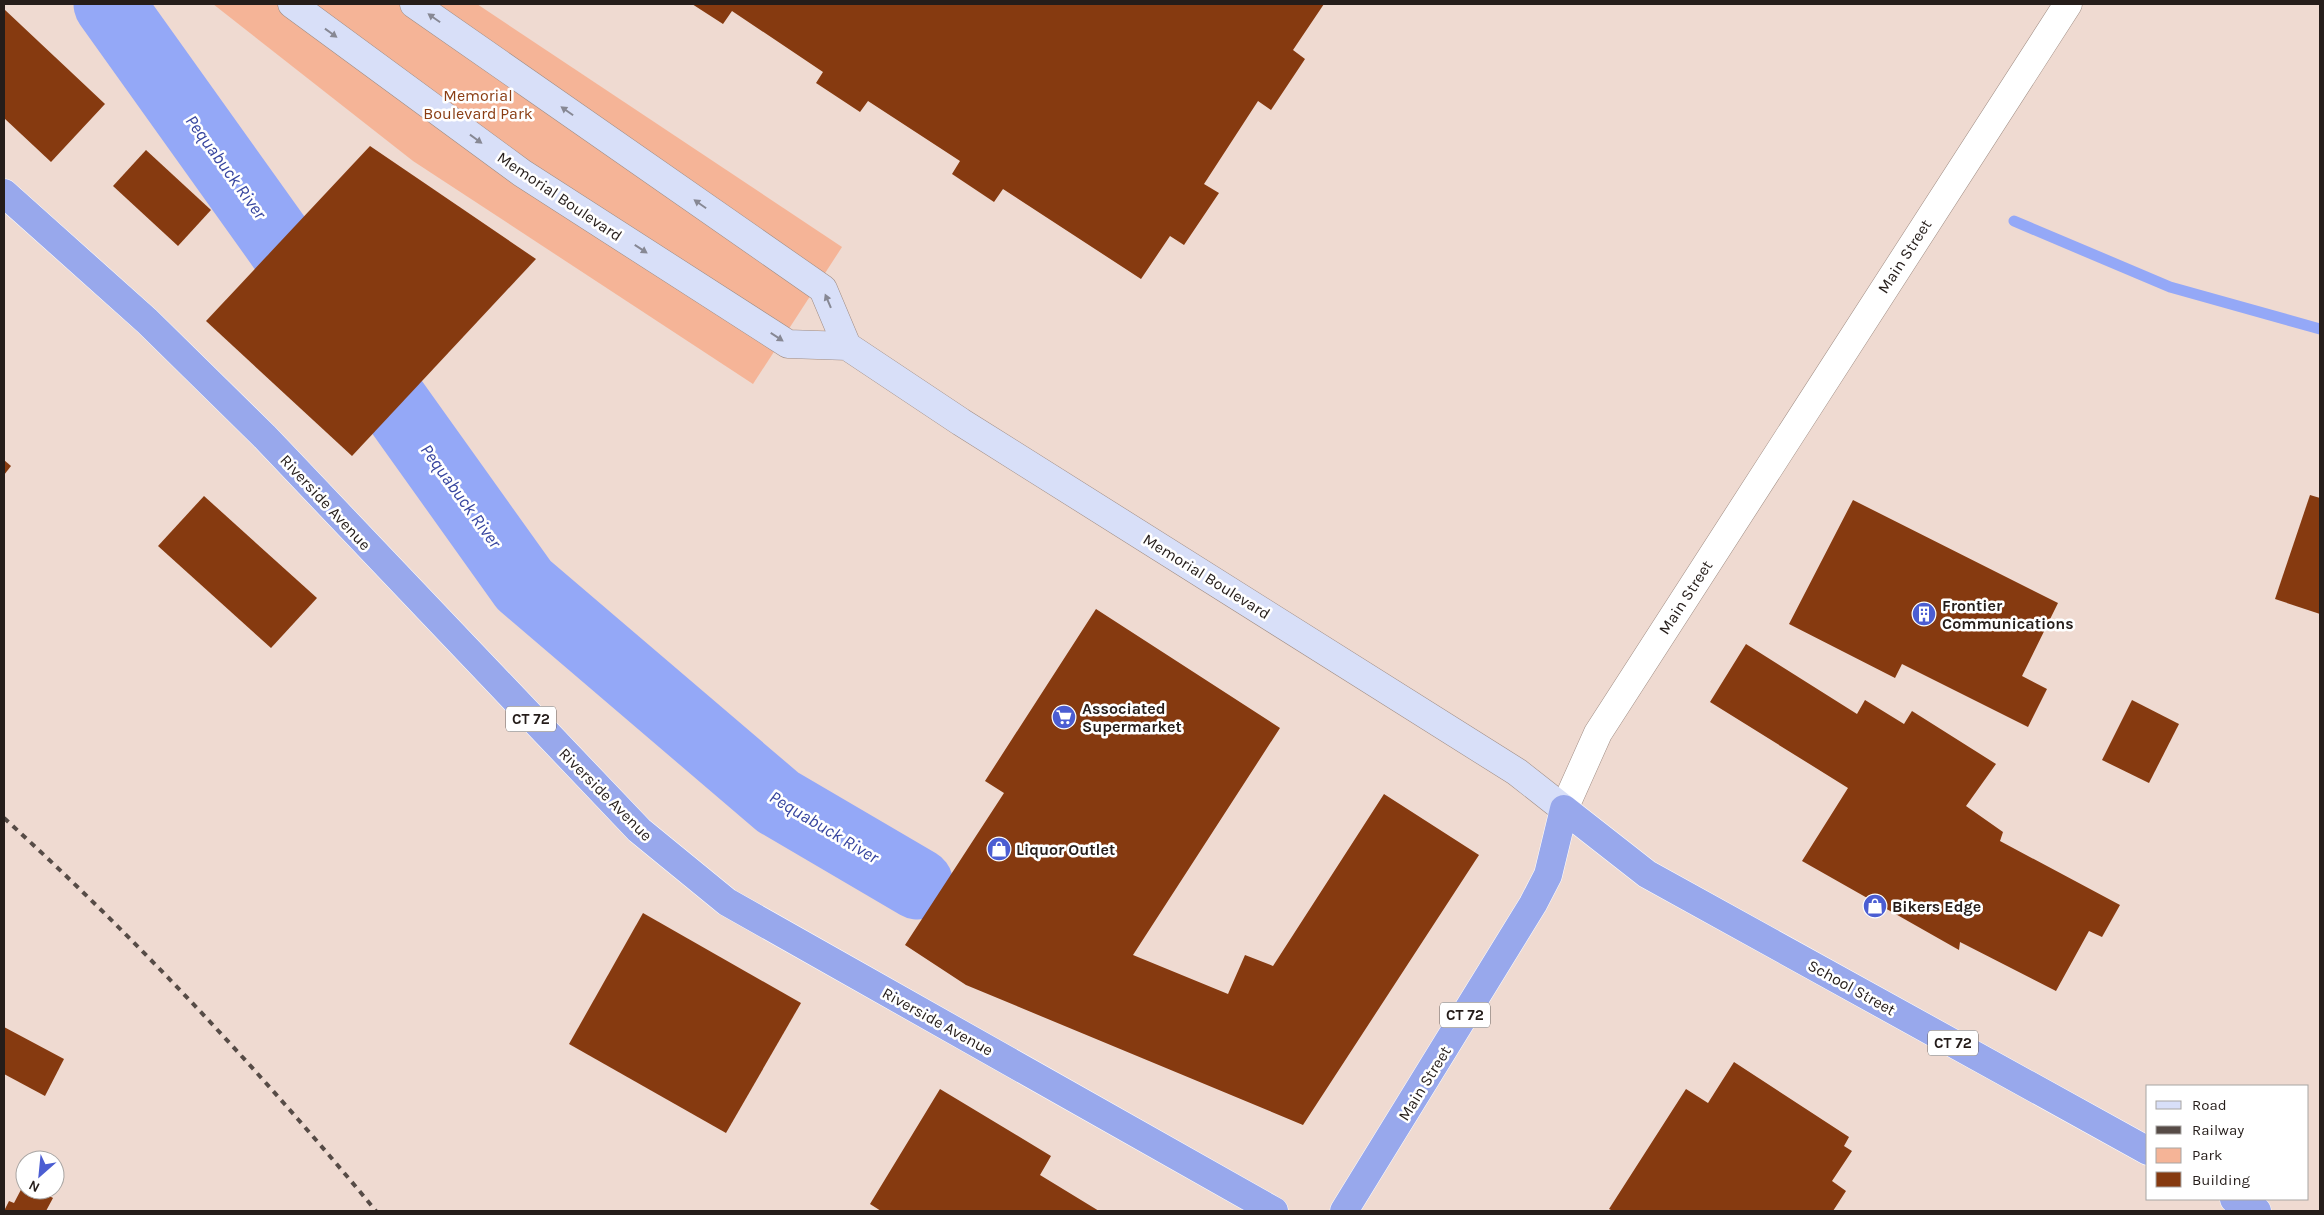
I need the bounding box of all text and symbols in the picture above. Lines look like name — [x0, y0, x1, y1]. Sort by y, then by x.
one-way arrow — [427, 13, 441, 23]
one-way arrow — [325, 27, 338, 37]
park label: Memorial Boulevard Park — [423, 86, 533, 123]
one-way arrow — [560, 106, 574, 116]
water label: Pequabuck River — [181, 110, 272, 224]
one-way arrow — [469, 134, 482, 145]
street label: Memorial Boulevard — [494, 148, 626, 245]
one-way arrow — [693, 199, 707, 209]
street label: Main Street — [1873, 216, 1935, 297]
one-way arrow — [634, 244, 647, 254]
one-way arrow — [824, 293, 832, 308]
one-way arrow — [771, 332, 784, 342]
water label: Pequabuck River — [416, 439, 507, 553]
street label: Riverside Avenue — [276, 451, 375, 554]
street label: Memorial Boulevard — [1140, 530, 1274, 623]
street label: Main Street — [1654, 557, 1716, 638]
place label: Frontier Communications — [1942, 596, 2074, 633]
building icon: Frontier Communications — [1911, 601, 1937, 627]
place label: Associated Supermarket — [1082, 699, 1182, 736]
supermarket icon: Associated Supermarket — [1051, 704, 1077, 730]
road number: CT 72 — [506, 706, 556, 732]
street label: Riverside Avenue — [555, 744, 656, 845]
water label: Pequabuck River — [765, 786, 883, 869]
shop icon: Liquor Outlet — [986, 836, 1012, 862]
place label: Liquor Outlet — [1016, 840, 1115, 859]
shop icon: Bikers Edge — [1862, 893, 1888, 919]
place label: Bikers Edge — [1892, 897, 1981, 916]
street label: School Street — [1805, 956, 1899, 1019]
street label: Riverside Avenue — [879, 983, 997, 1060]
road number: CT 72 — [1440, 1002, 1490, 1028]
road number: CT 72 — [1928, 1030, 1978, 1056]
street label: Main Street — [1394, 1042, 1455, 1124]
legend — [2146, 1085, 2309, 1200]
text: Road — [2192, 1096, 2227, 1114]
text: Railway — [2192, 1121, 2244, 1139]
text: Park — [2192, 1146, 2222, 1164]
north arrow — [15, 1150, 65, 1200]
text: Building — [2192, 1171, 2250, 1189]
text: N — [26, 1176, 43, 1196]

